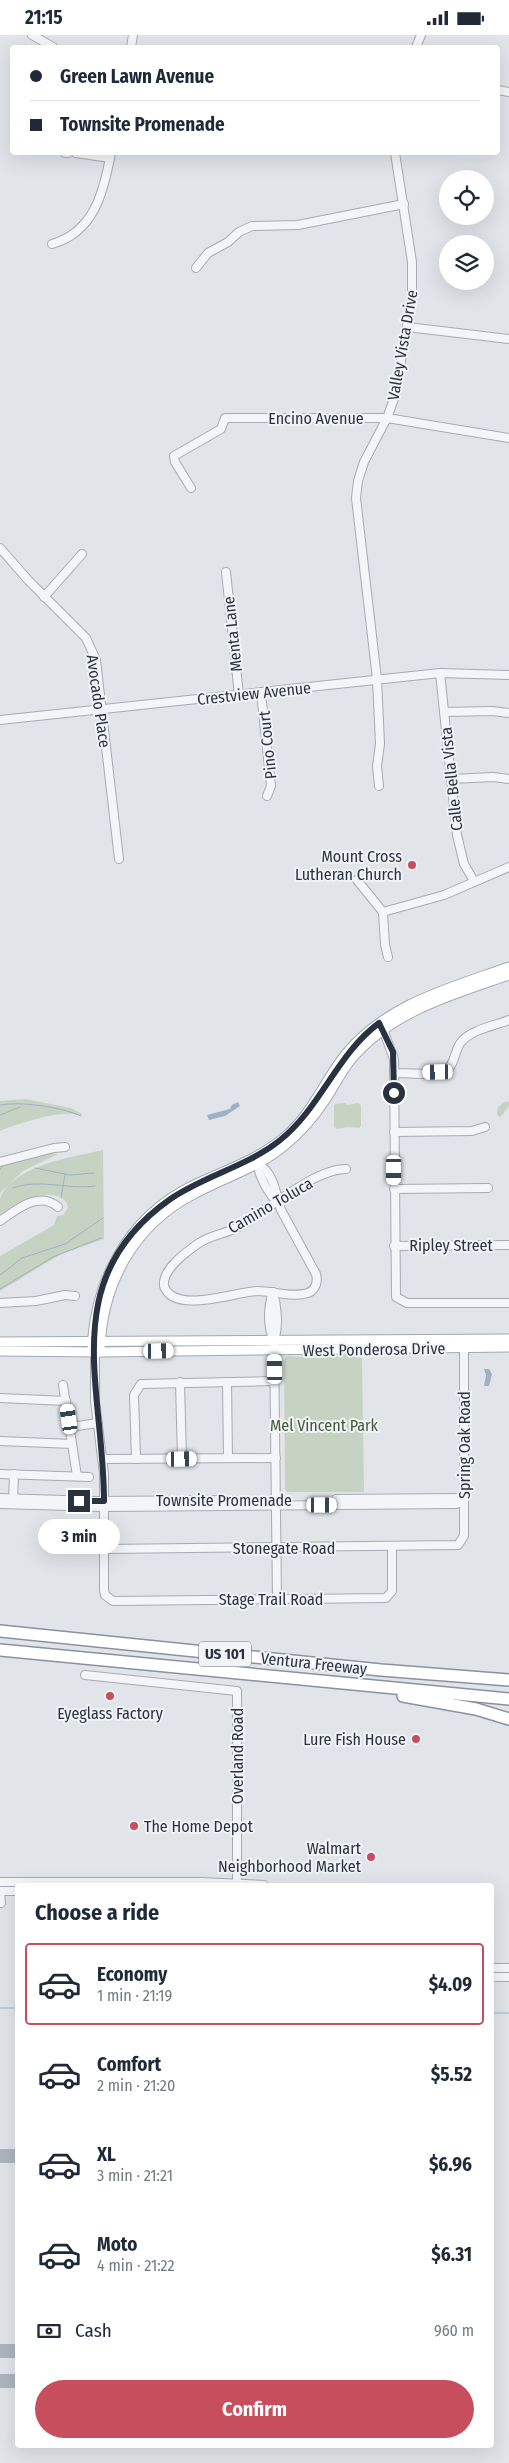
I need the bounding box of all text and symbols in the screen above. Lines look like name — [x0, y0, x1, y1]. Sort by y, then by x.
text: 21:15 — [25, 6, 63, 29]
text: Green Lawn Avenue — [60, 65, 214, 88]
text: Townsite Promenade — [60, 113, 225, 136]
map controls — [439, 170, 494, 290]
button: locate — [439, 170, 494, 225]
button: layers — [439, 235, 494, 290]
street label: Valley Vista Drive — [383, 288, 422, 402]
street label: Encino Avenue — [268, 409, 364, 428]
street label: Menta Lane — [219, 595, 246, 673]
street label: Avocado Place — [83, 653, 114, 749]
street label: Crestview Avenue — [196, 678, 312, 709]
street label: Pino Court — [254, 709, 281, 780]
street label: Calle Bella Vista — [437, 726, 466, 832]
place label: Mount Cross Lutheran Church — [295, 847, 402, 884]
marker: Mount Cross Lutheran Church — [406, 859, 418, 871]
car — [422, 1064, 453, 1080]
route start — [383, 1082, 405, 1104]
car — [386, 1155, 401, 1185]
street label: Camino Toluca — [224, 1173, 316, 1237]
street label: Ripley Street — [409, 1236, 494, 1255]
street label: West Ponderosa Drive — [303, 1339, 446, 1360]
car — [143, 1343, 174, 1359]
car — [267, 1354, 282, 1384]
street label: Spring Oak Road — [455, 1391, 474, 1499]
car — [59, 1403, 78, 1435]
park label: Mel Vincent Park — [270, 1416, 379, 1435]
car — [166, 1451, 197, 1467]
route end — [68, 1490, 90, 1512]
street label: Townsite Promenade — [156, 1491, 292, 1510]
car — [307, 1498, 337, 1513]
callout: 3 min — [38, 1519, 120, 1553]
text: 3 min — [61, 1527, 97, 1546]
street label: Stonegate Road — [233, 1539, 335, 1558]
street label: Stage Trail Road — [219, 1590, 323, 1609]
road number: US 101 — [199, 1641, 251, 1667]
street label: Ventura Freeway — [260, 1648, 369, 1679]
marker: Eyeglass Factory — [104, 1690, 116, 1702]
place label: Eyeglass Factory — [57, 1704, 164, 1723]
street label: Overland Road — [228, 1708, 247, 1804]
place label: Lure Fish House — [303, 1730, 406, 1749]
marker: Lure Fish House — [410, 1733, 422, 1745]
place label: The Home Depot — [144, 1817, 254, 1836]
marker: The Home Depot — [128, 1820, 140, 1832]
place label: Walmart Neighborhood Market — [218, 1839, 362, 1876]
marker: Walmart Neighborhood Market — [365, 1851, 377, 1863]
text: Choose a ride — [35, 1899, 159, 1926]
icon: car — [37, 1962, 82, 2007]
text: Economy — [97, 1963, 167, 1986]
text: $4.09 — [429, 1973, 472, 1996]
text: 1 min · 21:19 — [97, 1986, 172, 2005]
icon: car — [37, 2052, 82, 2097]
text: Comfort — [97, 2053, 161, 2076]
text: $5.52 — [431, 2063, 472, 2086]
text: 2 min · 21:20 — [97, 2076, 175, 2095]
icon: car — [37, 2142, 82, 2187]
text: XL — [97, 2143, 116, 2166]
text: $6.96 — [429, 2153, 472, 2176]
text: 3 min · 21:21 — [97, 2166, 173, 2185]
icon: car — [37, 2232, 82, 2277]
text: Moto — [97, 2233, 137, 2256]
text: $6.31 — [431, 2243, 472, 2266]
text: 4 min · 21:22 — [97, 2256, 175, 2275]
icon: cash — [35, 2317, 63, 2345]
text: Cash — [75, 2319, 112, 2342]
text: 960 m — [434, 2321, 474, 2340]
button: Confirm — [35, 2380, 474, 2438]

